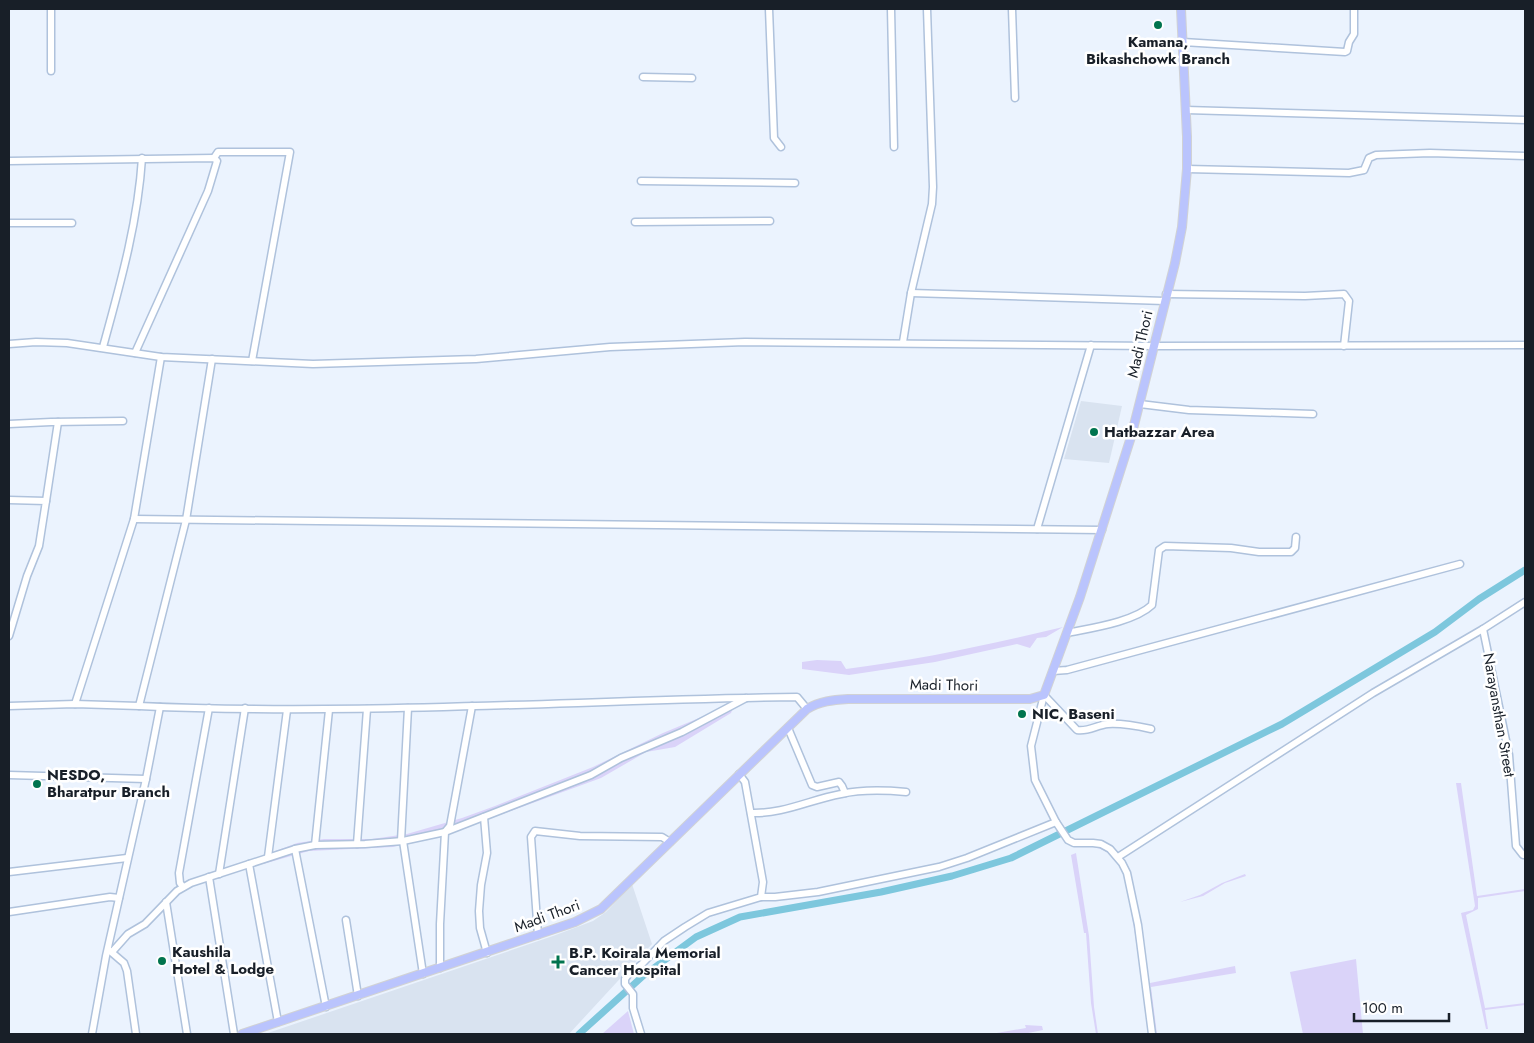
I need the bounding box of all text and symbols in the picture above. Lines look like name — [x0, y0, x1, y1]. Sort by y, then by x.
marker: Kamana, Bikashchowk Branch — [1152, 19, 1164, 31]
place label: Kamana, Bikashchowk Branch — [1086, 31, 1230, 70]
street label: Madi Thori — [1122, 308, 1158, 380]
place label: Hatbazzar Area — [1104, 421, 1215, 443]
marker: Hatbazzar Area — [1088, 426, 1100, 438]
street label: Narayansthan Street — [1477, 651, 1521, 779]
street label: Madi Thori — [910, 673, 978, 697]
place label: NIC, Baseni — [1032, 703, 1115, 725]
marker: NIC, Baseni — [1016, 708, 1028, 720]
place label: NESDO, Bharatpur Branch — [47, 764, 170, 803]
marker: NESDO, Bharatpur Branch — [31, 778, 43, 790]
street label: Madi Thori — [511, 894, 583, 938]
place label: Kaushila Hotel & Lodge — [172, 941, 275, 980]
place label: B.P. Koirala Memorial Cancer Hospital — [569, 942, 721, 981]
marker: Kaushila Hotel & Lodge — [156, 955, 168, 967]
marker: B.P. Koirala Memorial Cancer Hospital — [551, 955, 565, 969]
scale bar — [1354, 990, 1449, 1022]
text: 100 m — [1362, 997, 1403, 1019]

